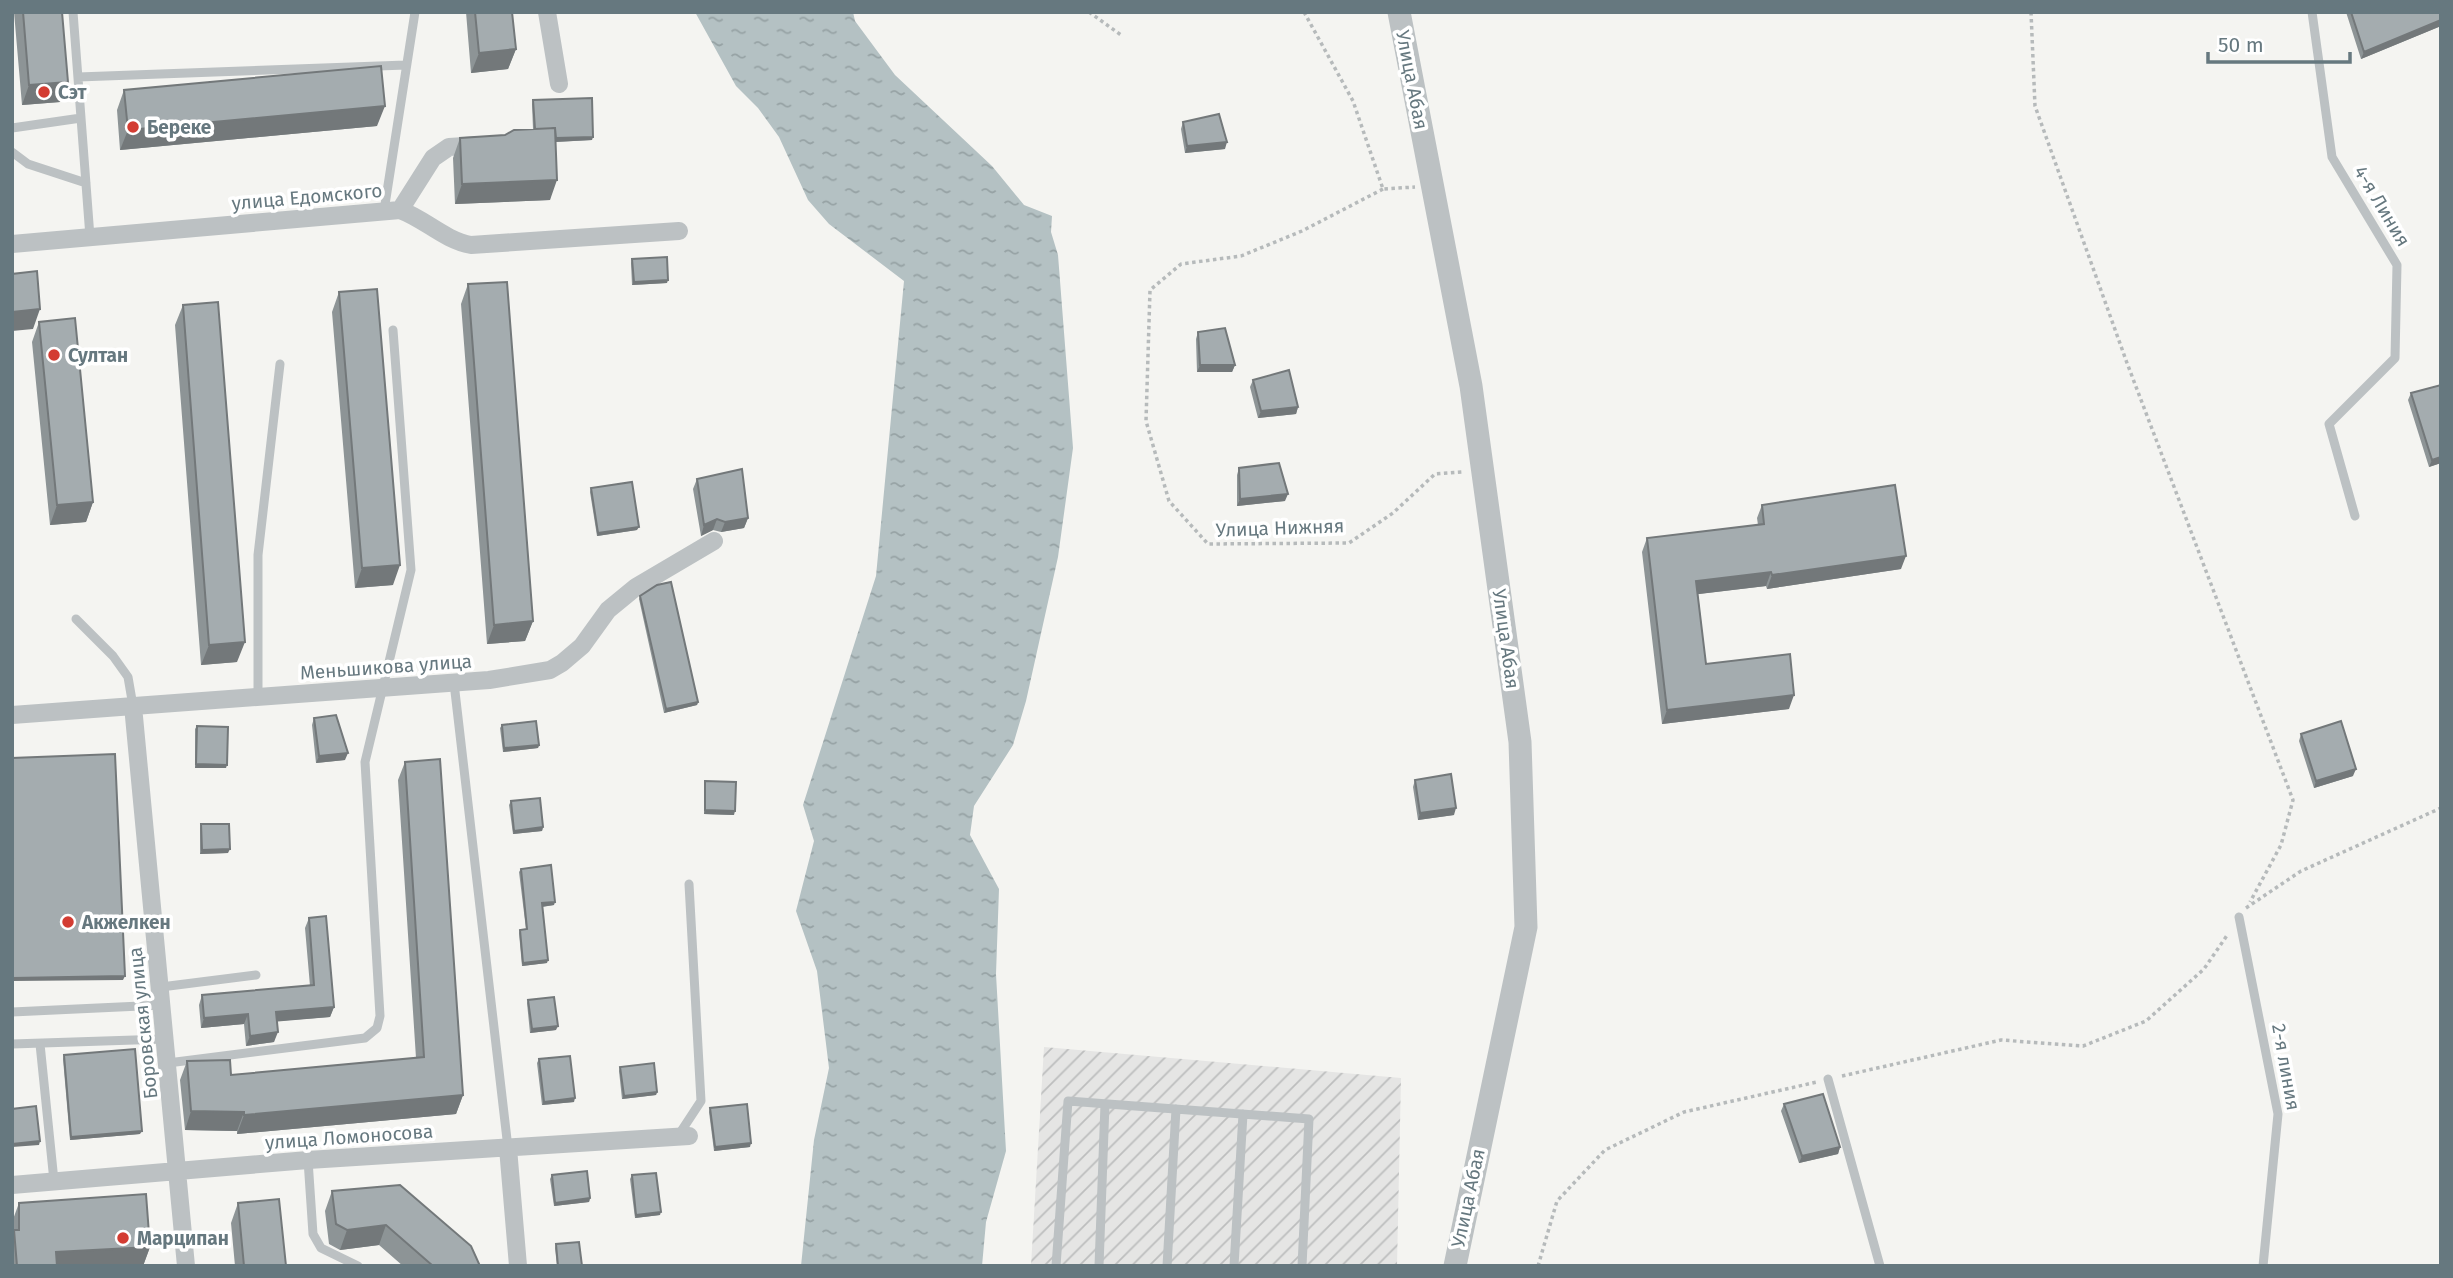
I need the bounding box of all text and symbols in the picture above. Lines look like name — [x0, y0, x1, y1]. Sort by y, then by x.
scale bar — [2208, 21, 2350, 65]
street label: Улица Абая — [1391, 28, 1433, 132]
text: 50 m — [2218, 32, 2264, 58]
place label: Сэт — [58, 81, 87, 104]
marker: Сэт — [36, 84, 52, 100]
place label: Береке — [147, 116, 211, 139]
marker: Береке — [125, 119, 141, 135]
street label: 4-я Линия — [2349, 161, 2415, 251]
street label: улица Едомского — [231, 179, 383, 215]
place label: Султан — [68, 344, 128, 367]
marker: Султан — [46, 347, 62, 363]
street label: Улица Нижняя — [1215, 514, 1345, 542]
street label: Улица Абая — [1488, 588, 1524, 690]
street label: Меньшикова улица — [299, 650, 473, 684]
place label: Акжелкен — [81, 911, 171, 934]
marker: Акжелкен — [60, 914, 76, 930]
street label: Боровская улица — [124, 946, 162, 1100]
street label: 2-я линия — [2267, 1022, 2305, 1112]
street label: улица Ломоносова — [264, 1120, 434, 1154]
street label: Улица Абая — [1446, 1146, 1490, 1250]
place label: Марципан — [137, 1227, 229, 1250]
marker: Марципан — [115, 1230, 131, 1246]

